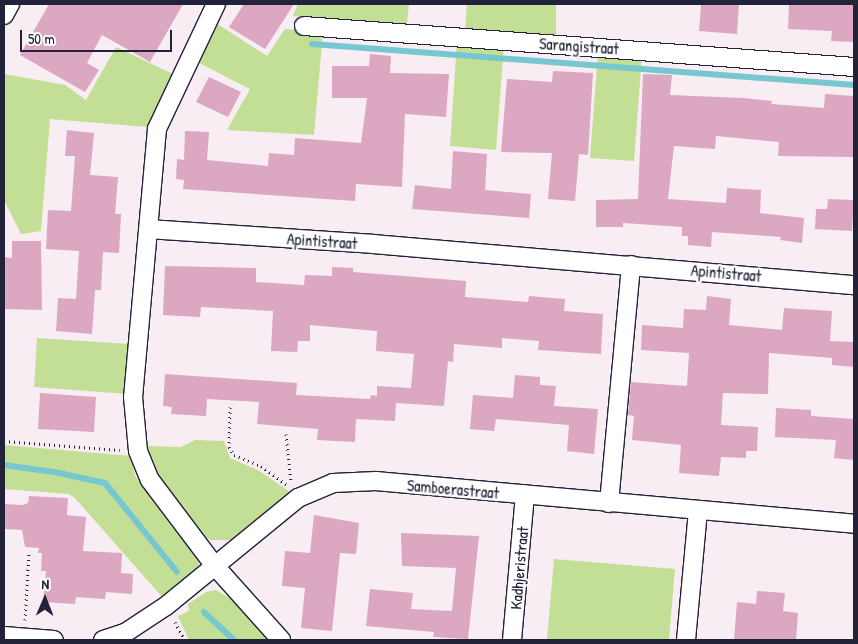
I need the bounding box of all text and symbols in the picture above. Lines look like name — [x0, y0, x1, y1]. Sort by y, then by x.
scale bar — [22, 20, 175, 52]
text: 50 m — [28, 28, 55, 49]
street label: Sarangistraat — [538, 34, 620, 58]
street label: Apintistraat — [286, 229, 358, 253]
street label: Apintistraat — [690, 260, 762, 286]
street label: Samboerastraat — [406, 475, 500, 503]
street label: Kadhjeristraat — [506, 526, 532, 610]
north arrow — [20, 574, 70, 624]
text: N — [41, 574, 49, 593]

